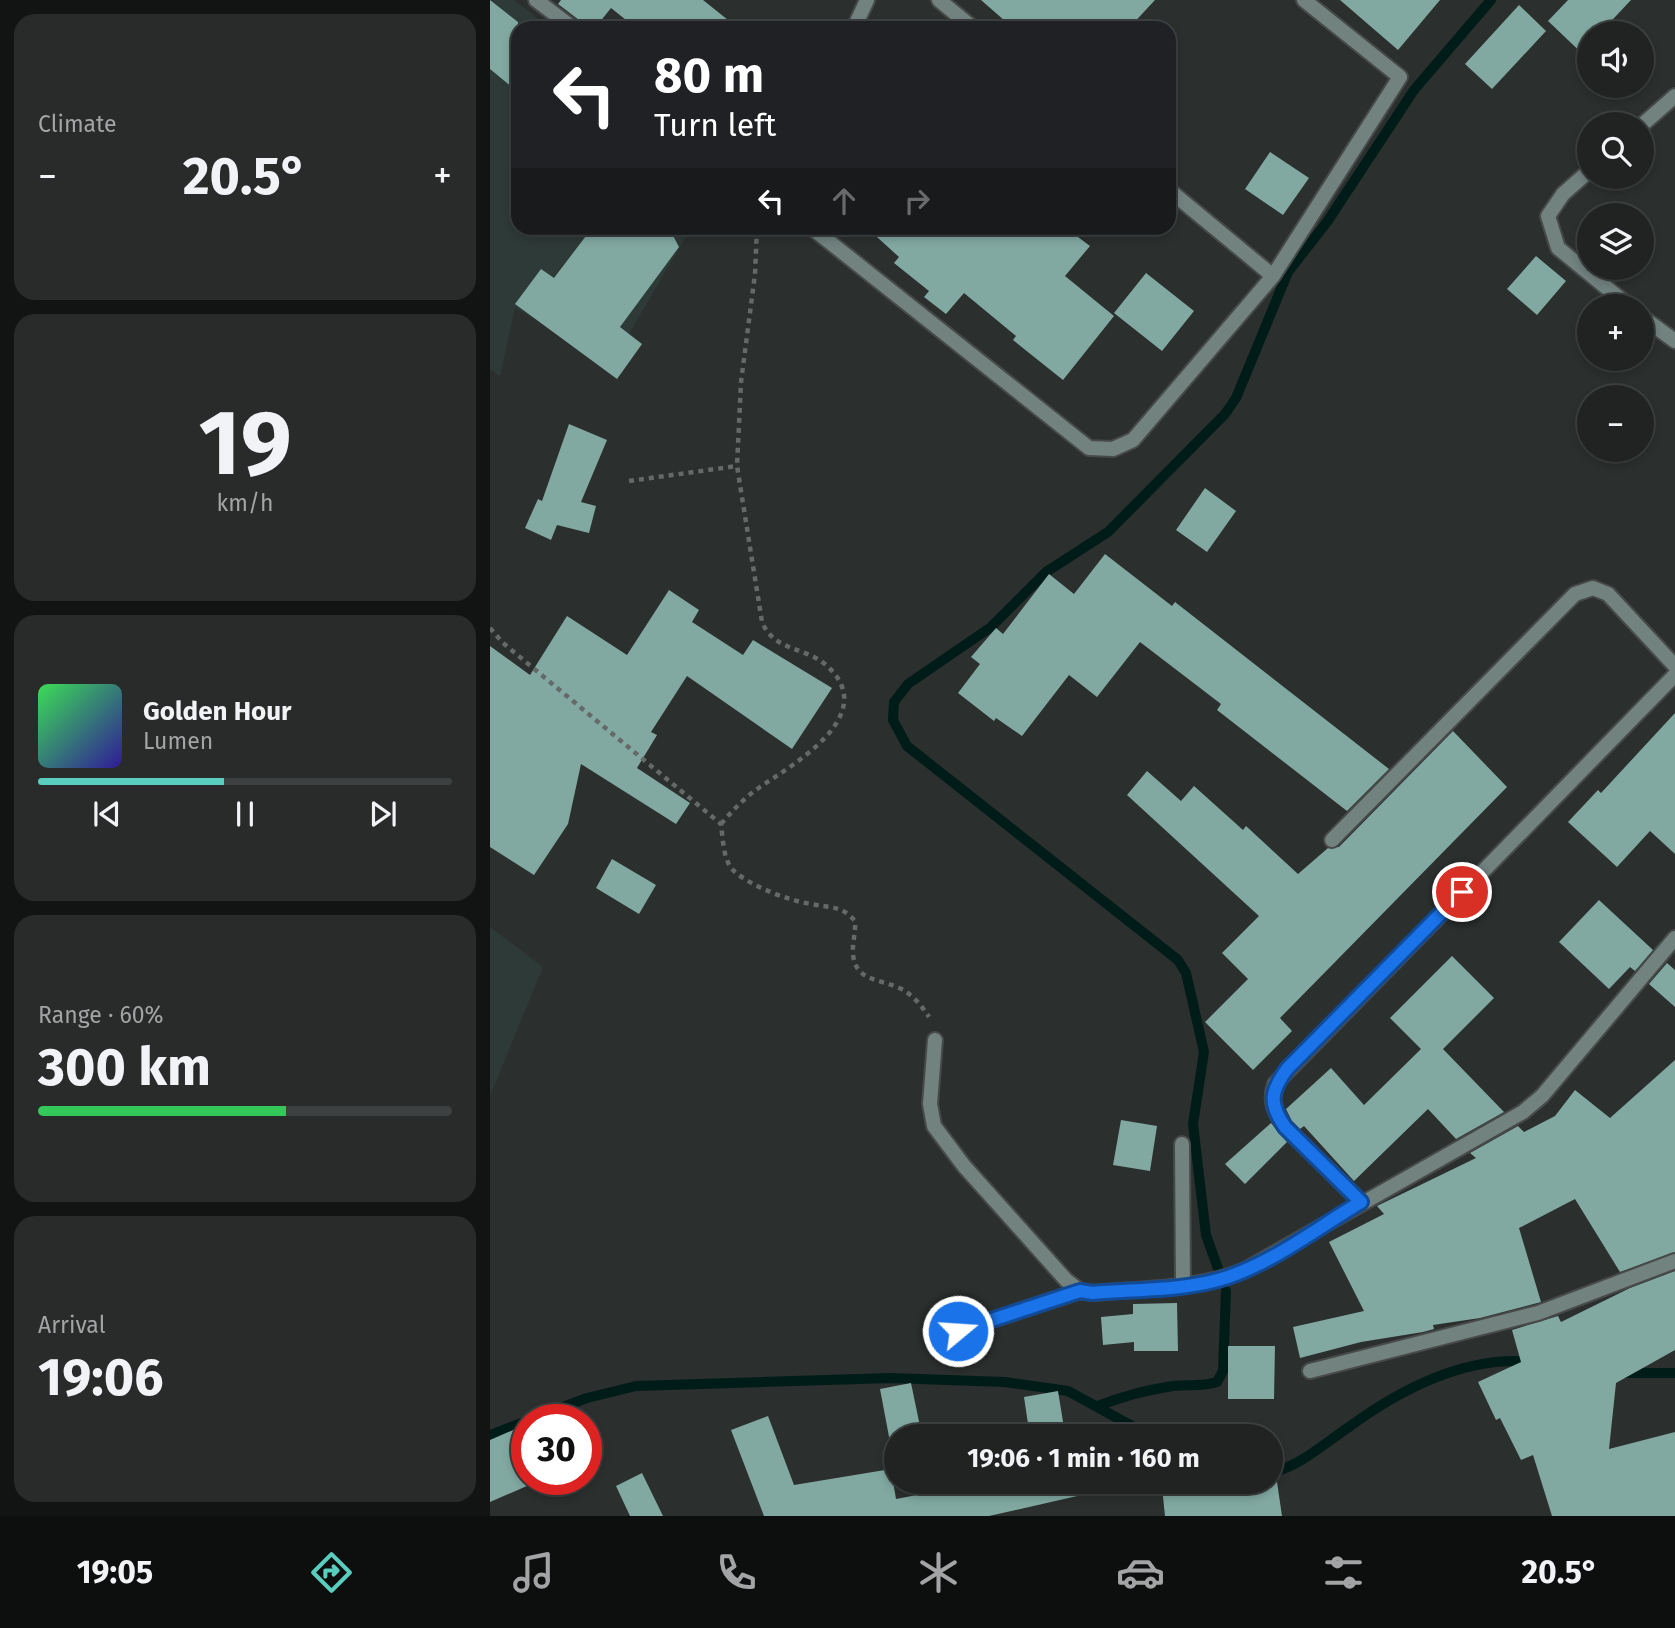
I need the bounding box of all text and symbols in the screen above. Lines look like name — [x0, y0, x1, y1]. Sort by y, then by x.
map controls — [1577, 21, 1654, 462]
button: sound — [1577, 21, 1654, 98]
text: 80 m — [654, 46, 764, 105]
icon: left — [539, 49, 630, 140]
text: Turn left — [654, 106, 776, 144]
text: Climate — [38, 110, 117, 138]
button: search — [1577, 112, 1654, 189]
text: 20.5° — [183, 145, 307, 208]
text: − — [38, 153, 57, 199]
text: + — [433, 153, 452, 199]
icon: left — [752, 182, 790, 220]
icon: ahead — [825, 182, 863, 220]
icon: right — [898, 182, 936, 220]
button: layers — [1577, 203, 1654, 280]
button: + — [1577, 294, 1654, 371]
button: − — [1577, 385, 1654, 462]
text: 19 — [198, 389, 292, 498]
text: km/h — [217, 489, 273, 517]
text: Golden Hour — [143, 696, 291, 727]
text: Lumen — [143, 727, 213, 755]
icon: previous — [88, 795, 126, 833]
icon: pause — [226, 795, 264, 833]
icon: next — [364, 795, 402, 833]
pin — [1432, 862, 1492, 922]
icon: arrive — [1443, 873, 1481, 911]
text: Range · 60% — [38, 1001, 164, 1029]
text: 300 km — [38, 1036, 211, 1099]
position arrow — [921, 1294, 995, 1368]
text: Arrival — [38, 1311, 105, 1339]
text: 19:06 — [38, 1346, 163, 1409]
speed limit sign: 30 — [511, 1404, 602, 1495]
text: 19:06 · 1 min · 160 m — [967, 1443, 1200, 1474]
icon: directions — [307, 1548, 356, 1597]
icon: music — [509, 1548, 558, 1597]
icon: phone — [712, 1548, 761, 1597]
icon: climate — [914, 1548, 963, 1597]
icon: car — [1116, 1548, 1165, 1597]
icon: filters — [1319, 1548, 1368, 1597]
text: 19:05 — [77, 1553, 153, 1591]
text: 20.5° — [1521, 1553, 1598, 1591]

